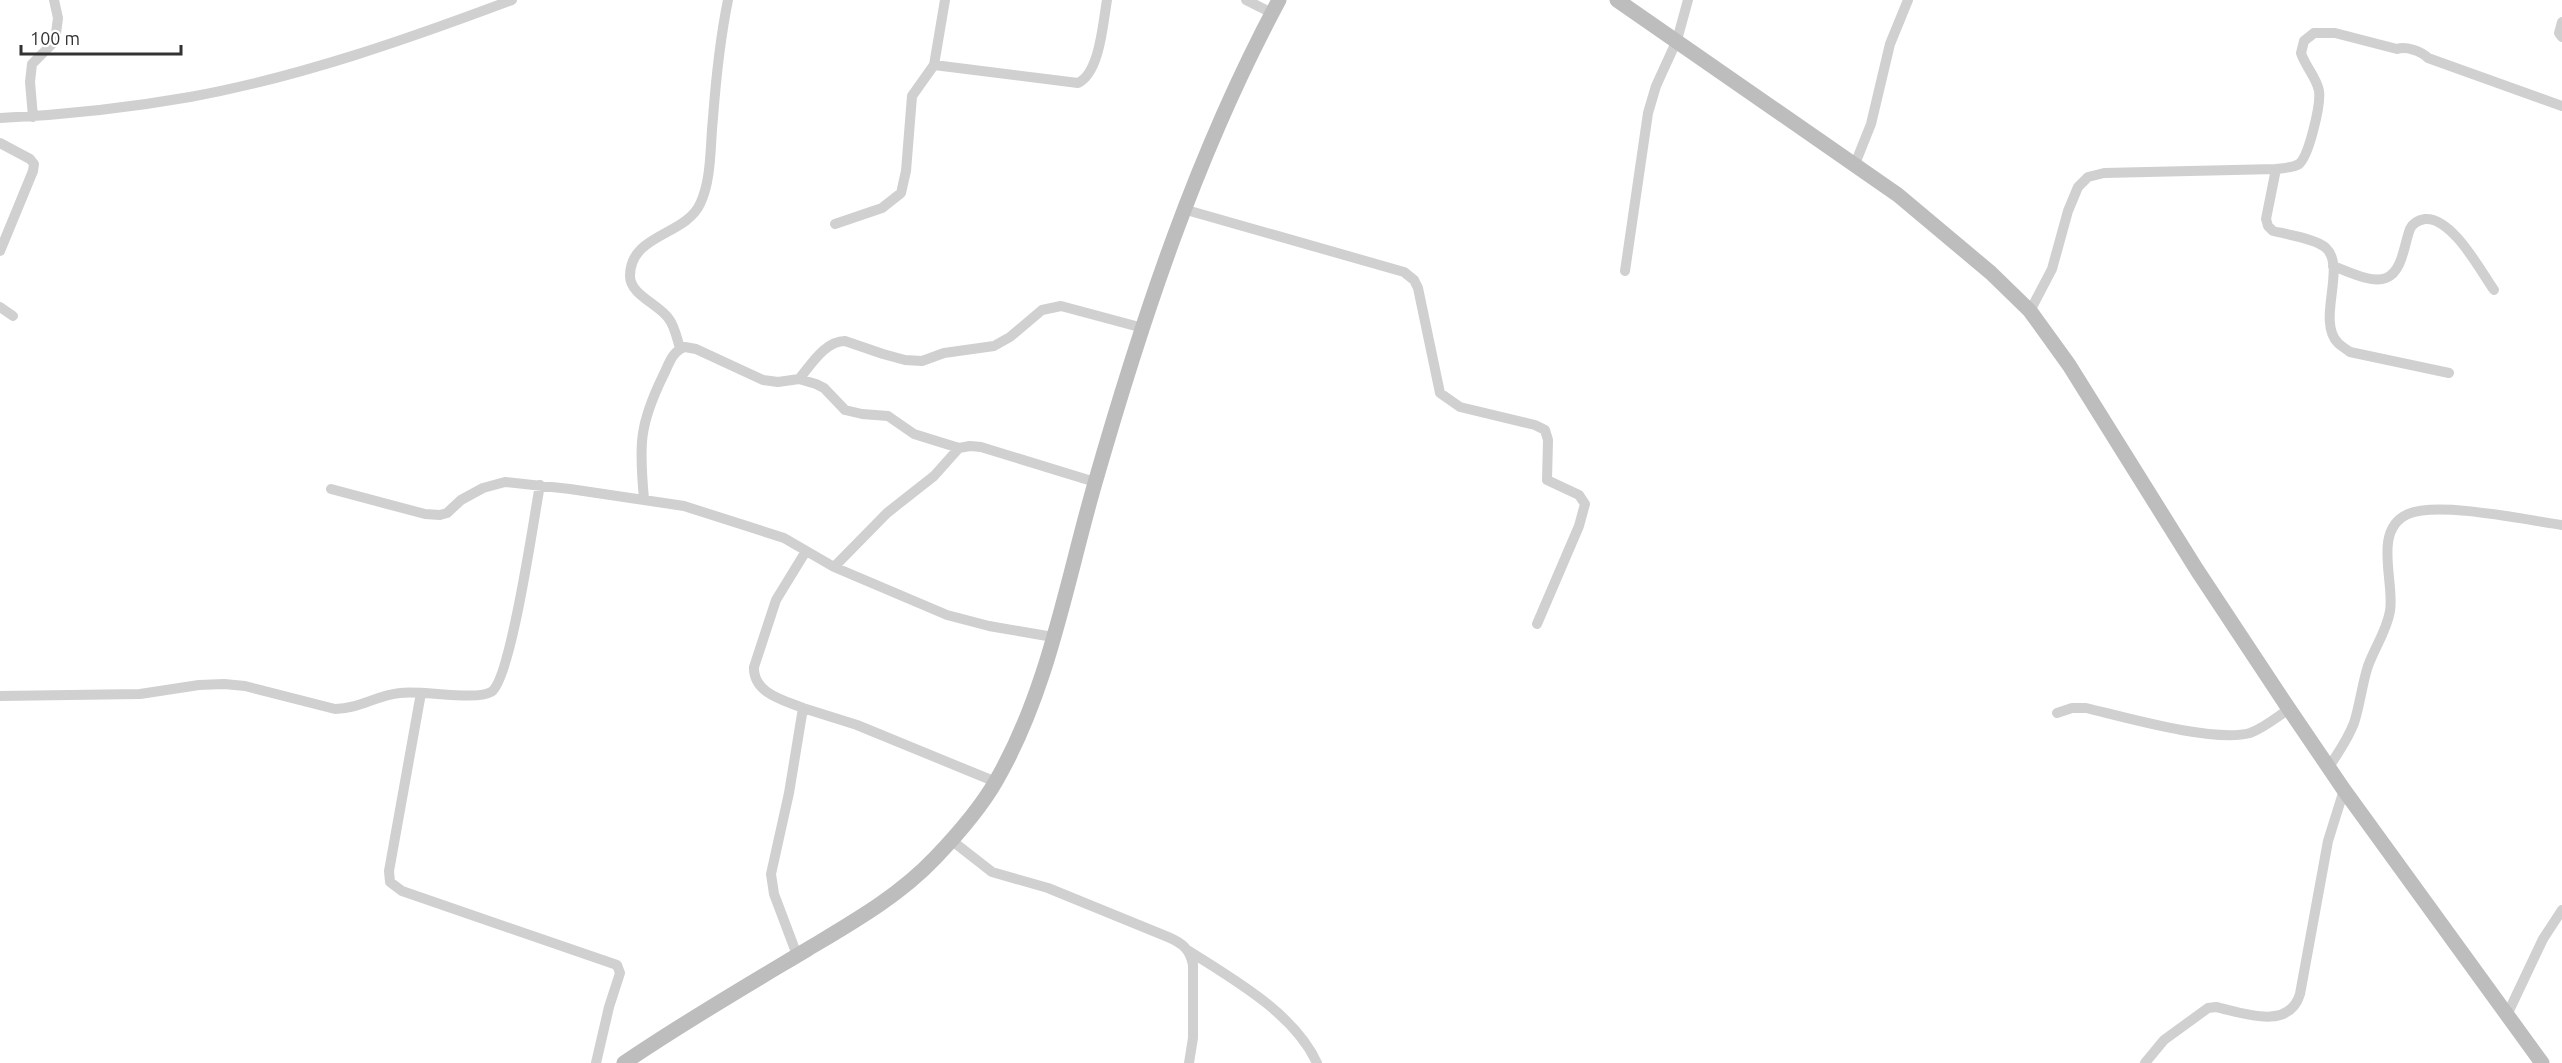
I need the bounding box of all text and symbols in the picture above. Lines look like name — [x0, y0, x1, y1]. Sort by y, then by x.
scale bar — [21, 18, 182, 56]
text: 100 m — [30, 28, 80, 48]

